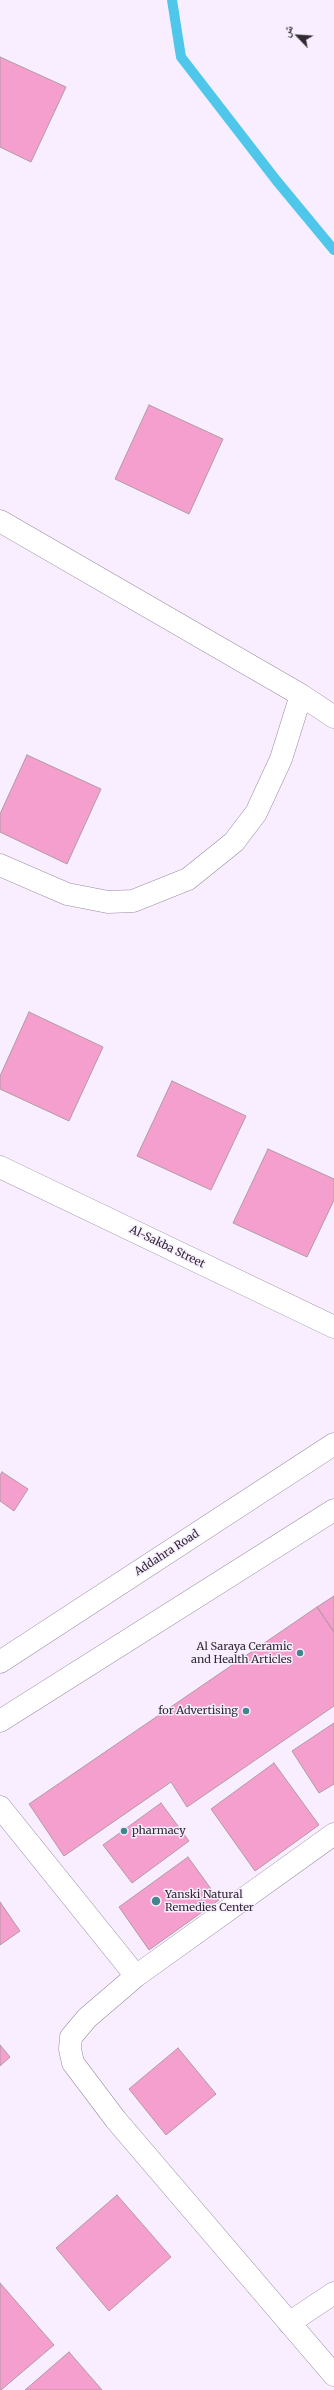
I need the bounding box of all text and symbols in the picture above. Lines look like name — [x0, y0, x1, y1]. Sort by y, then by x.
north arrow — [278, 16, 318, 56]
text: ش — [278, 23, 296, 39]
street label: Al-Sakba Street — [127, 1223, 207, 1271]
street label: Addahra Road — [132, 1527, 202, 1579]
place label: Al Saraya Ceramic and Health Articles — [191, 1640, 292, 1666]
marker: Al Saraya Ceramic and Health Articles — [295, 1648, 305, 1658]
place label: for Advertising — [158, 1704, 238, 1718]
marker: for Advertising — [241, 1706, 251, 1716]
place label: pharmacy — [132, 1824, 186, 1838]
marker: pharmacy — [119, 1826, 129, 1836]
place label: Yanski Natural Remedies Center — [165, 1888, 254, 1914]
marker: Yanski Natural Remedies Center — [150, 1895, 162, 1907]

